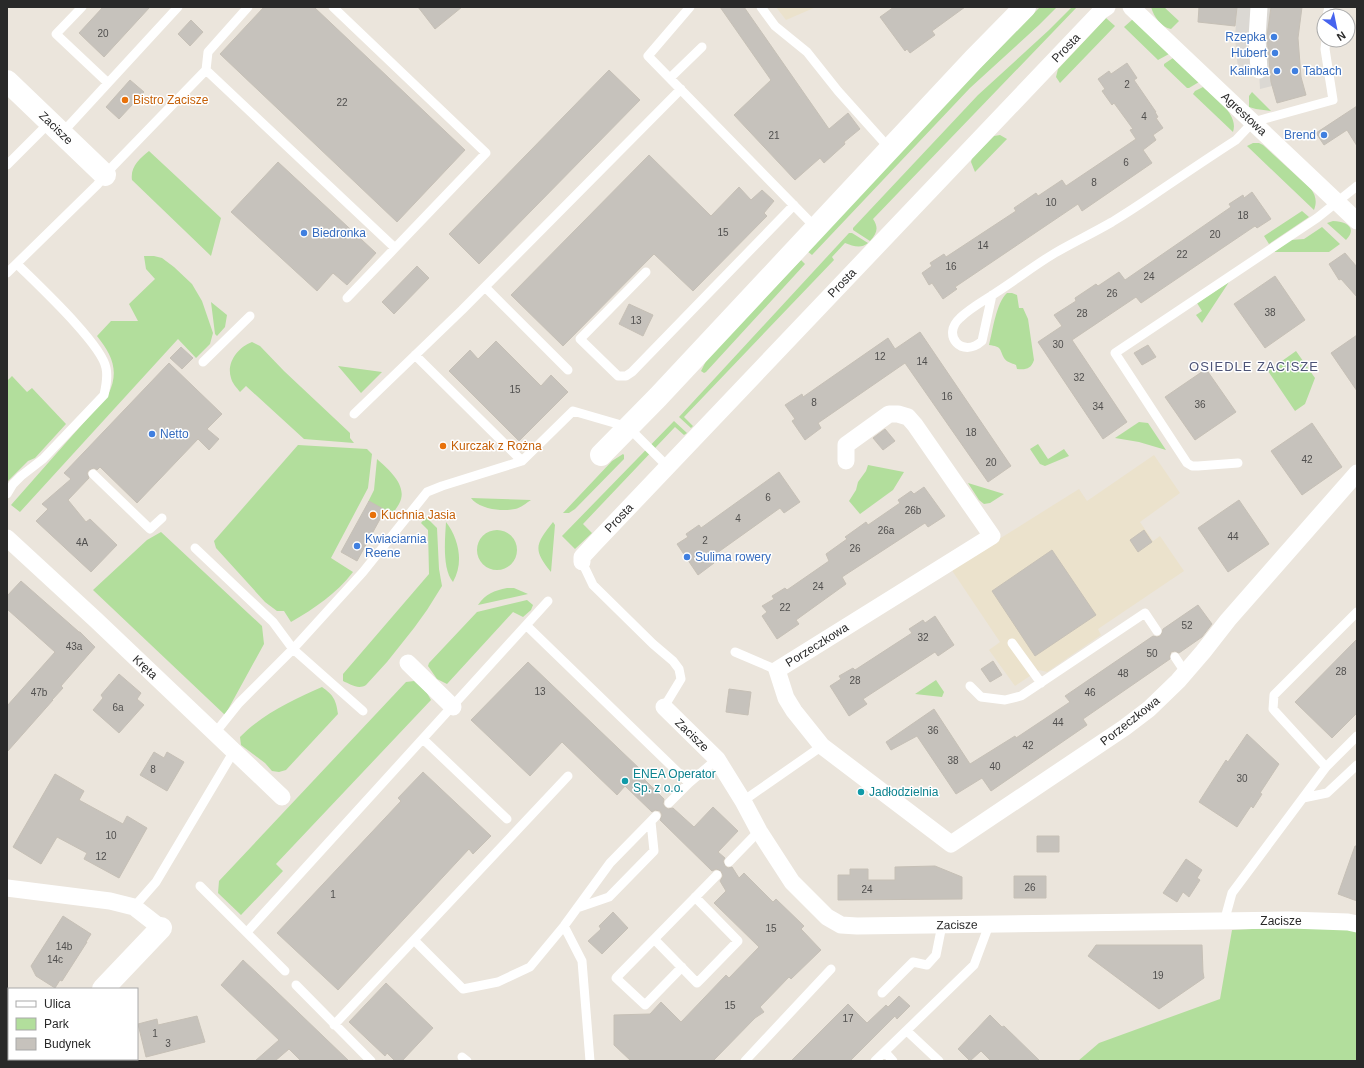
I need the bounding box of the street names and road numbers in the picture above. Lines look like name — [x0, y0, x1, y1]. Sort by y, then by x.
street label: Prosta — [1049, 30, 1083, 65]
street label: Agrestowa — [1218, 90, 1270, 139]
street label: Zacisze — [36, 109, 76, 148]
street label: Prosta — [825, 265, 859, 300]
street label: Prosta — [602, 500, 636, 535]
street label: Porzeczkowa — [783, 620, 851, 670]
street label: Kręta — [130, 652, 160, 682]
street label: Porzeczkowa — [1098, 693, 1163, 748]
street label: Zacisze — [672, 716, 712, 755]
street label: Zacisze — [1260, 914, 1302, 928]
street label: Zacisze — [936, 918, 978, 932]

